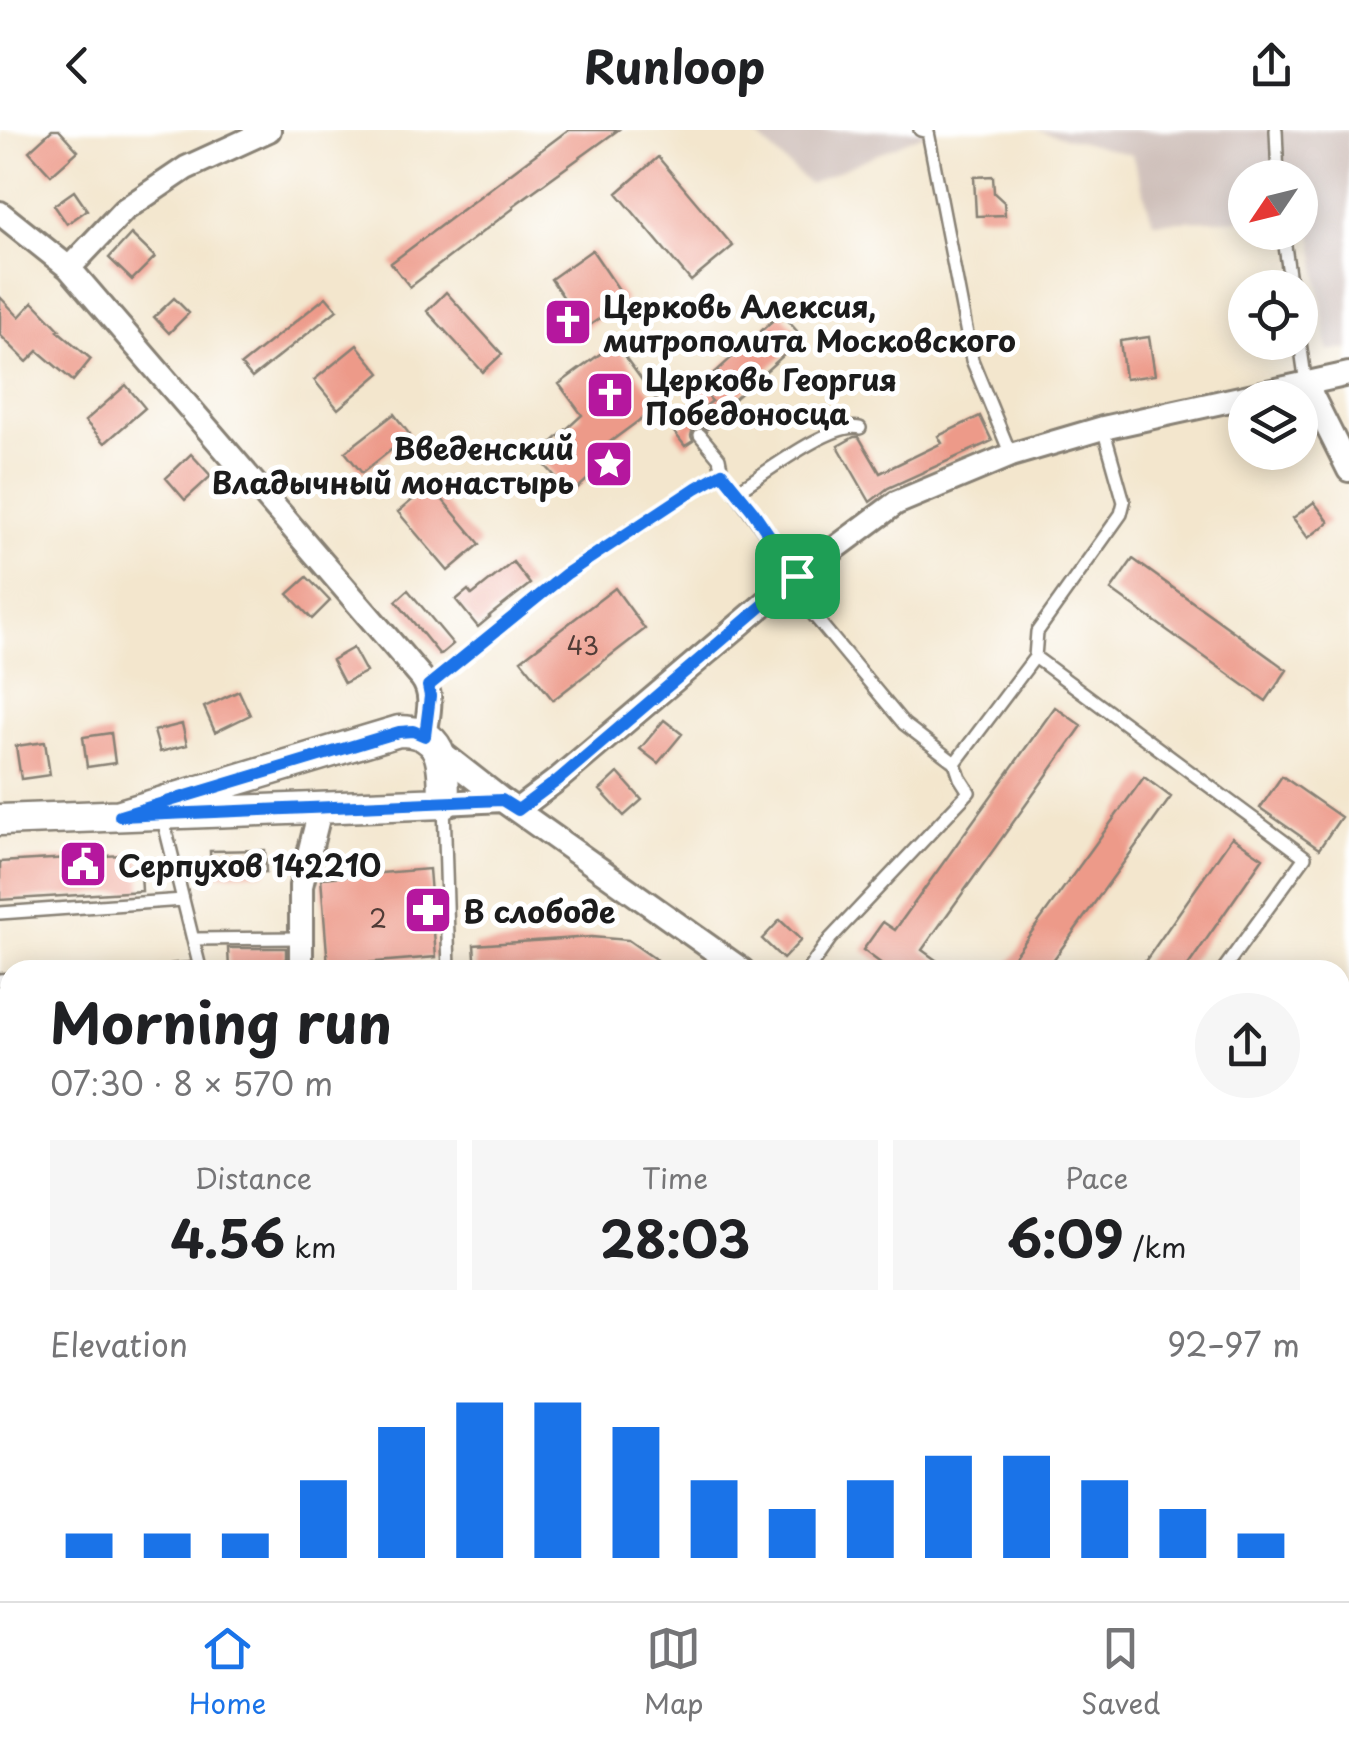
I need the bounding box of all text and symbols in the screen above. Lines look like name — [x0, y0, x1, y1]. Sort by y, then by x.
text: Runloop — [584, 31, 765, 99]
icon: back — [50, 38, 105, 93]
icon: share — [1244, 38, 1299, 93]
north arrow — [1228, 160, 1318, 250]
map controls — [1228, 160, 1318, 470]
button: locate — [1228, 270, 1318, 360]
place label: Церковь Алексия, митрополита Московского — [603, 283, 1016, 362]
church icon: Церковь Алексия, митрополита Московского — [542, 296, 594, 348]
place label: Церковь Георгия Победоносца — [645, 356, 897, 435]
church icon: Церковь Георгия Победоносца — [584, 369, 636, 421]
button: layers — [1228, 380, 1318, 470]
place label: Введенский Владычный монастырь — [212, 425, 574, 504]
place icon: Введенский Владычный монастырь — [583, 438, 635, 490]
pin — [755, 534, 840, 619]
icon: arrive — [770, 549, 825, 604]
house number: 43 — [567, 626, 599, 664]
public building icon: Серпухов 142210 — [57, 838, 109, 890]
place label: Серпухов 142210 — [118, 842, 381, 887]
pharmacy icon: В слободе — [402, 884, 454, 936]
place label: В слободе — [463, 888, 615, 933]
house number: 2 — [369, 899, 387, 937]
text: Morning run — [50, 980, 392, 1063]
button: share — [1195, 993, 1300, 1098]
text: 07:30 · 8 × 570 m — [50, 1059, 333, 1107]
text: Distance — [195, 1156, 312, 1199]
text: Time — [642, 1156, 708, 1199]
text: Pace — [1065, 1156, 1128, 1199]
text: 4.56 — [170, 1199, 285, 1275]
text: 28:03 — [600, 1199, 750, 1275]
text: 6:09 — [1007, 1199, 1124, 1275]
text: km — [285, 1225, 336, 1268]
text: /km — [1124, 1225, 1186, 1268]
text: Elevation — [50, 1320, 188, 1368]
text: 92–97 m — [1167, 1320, 1300, 1368]
tab: Home — [189, 1621, 266, 1724]
tab: Map — [644, 1621, 704, 1724]
tab: Saved — [1081, 1621, 1160, 1724]

